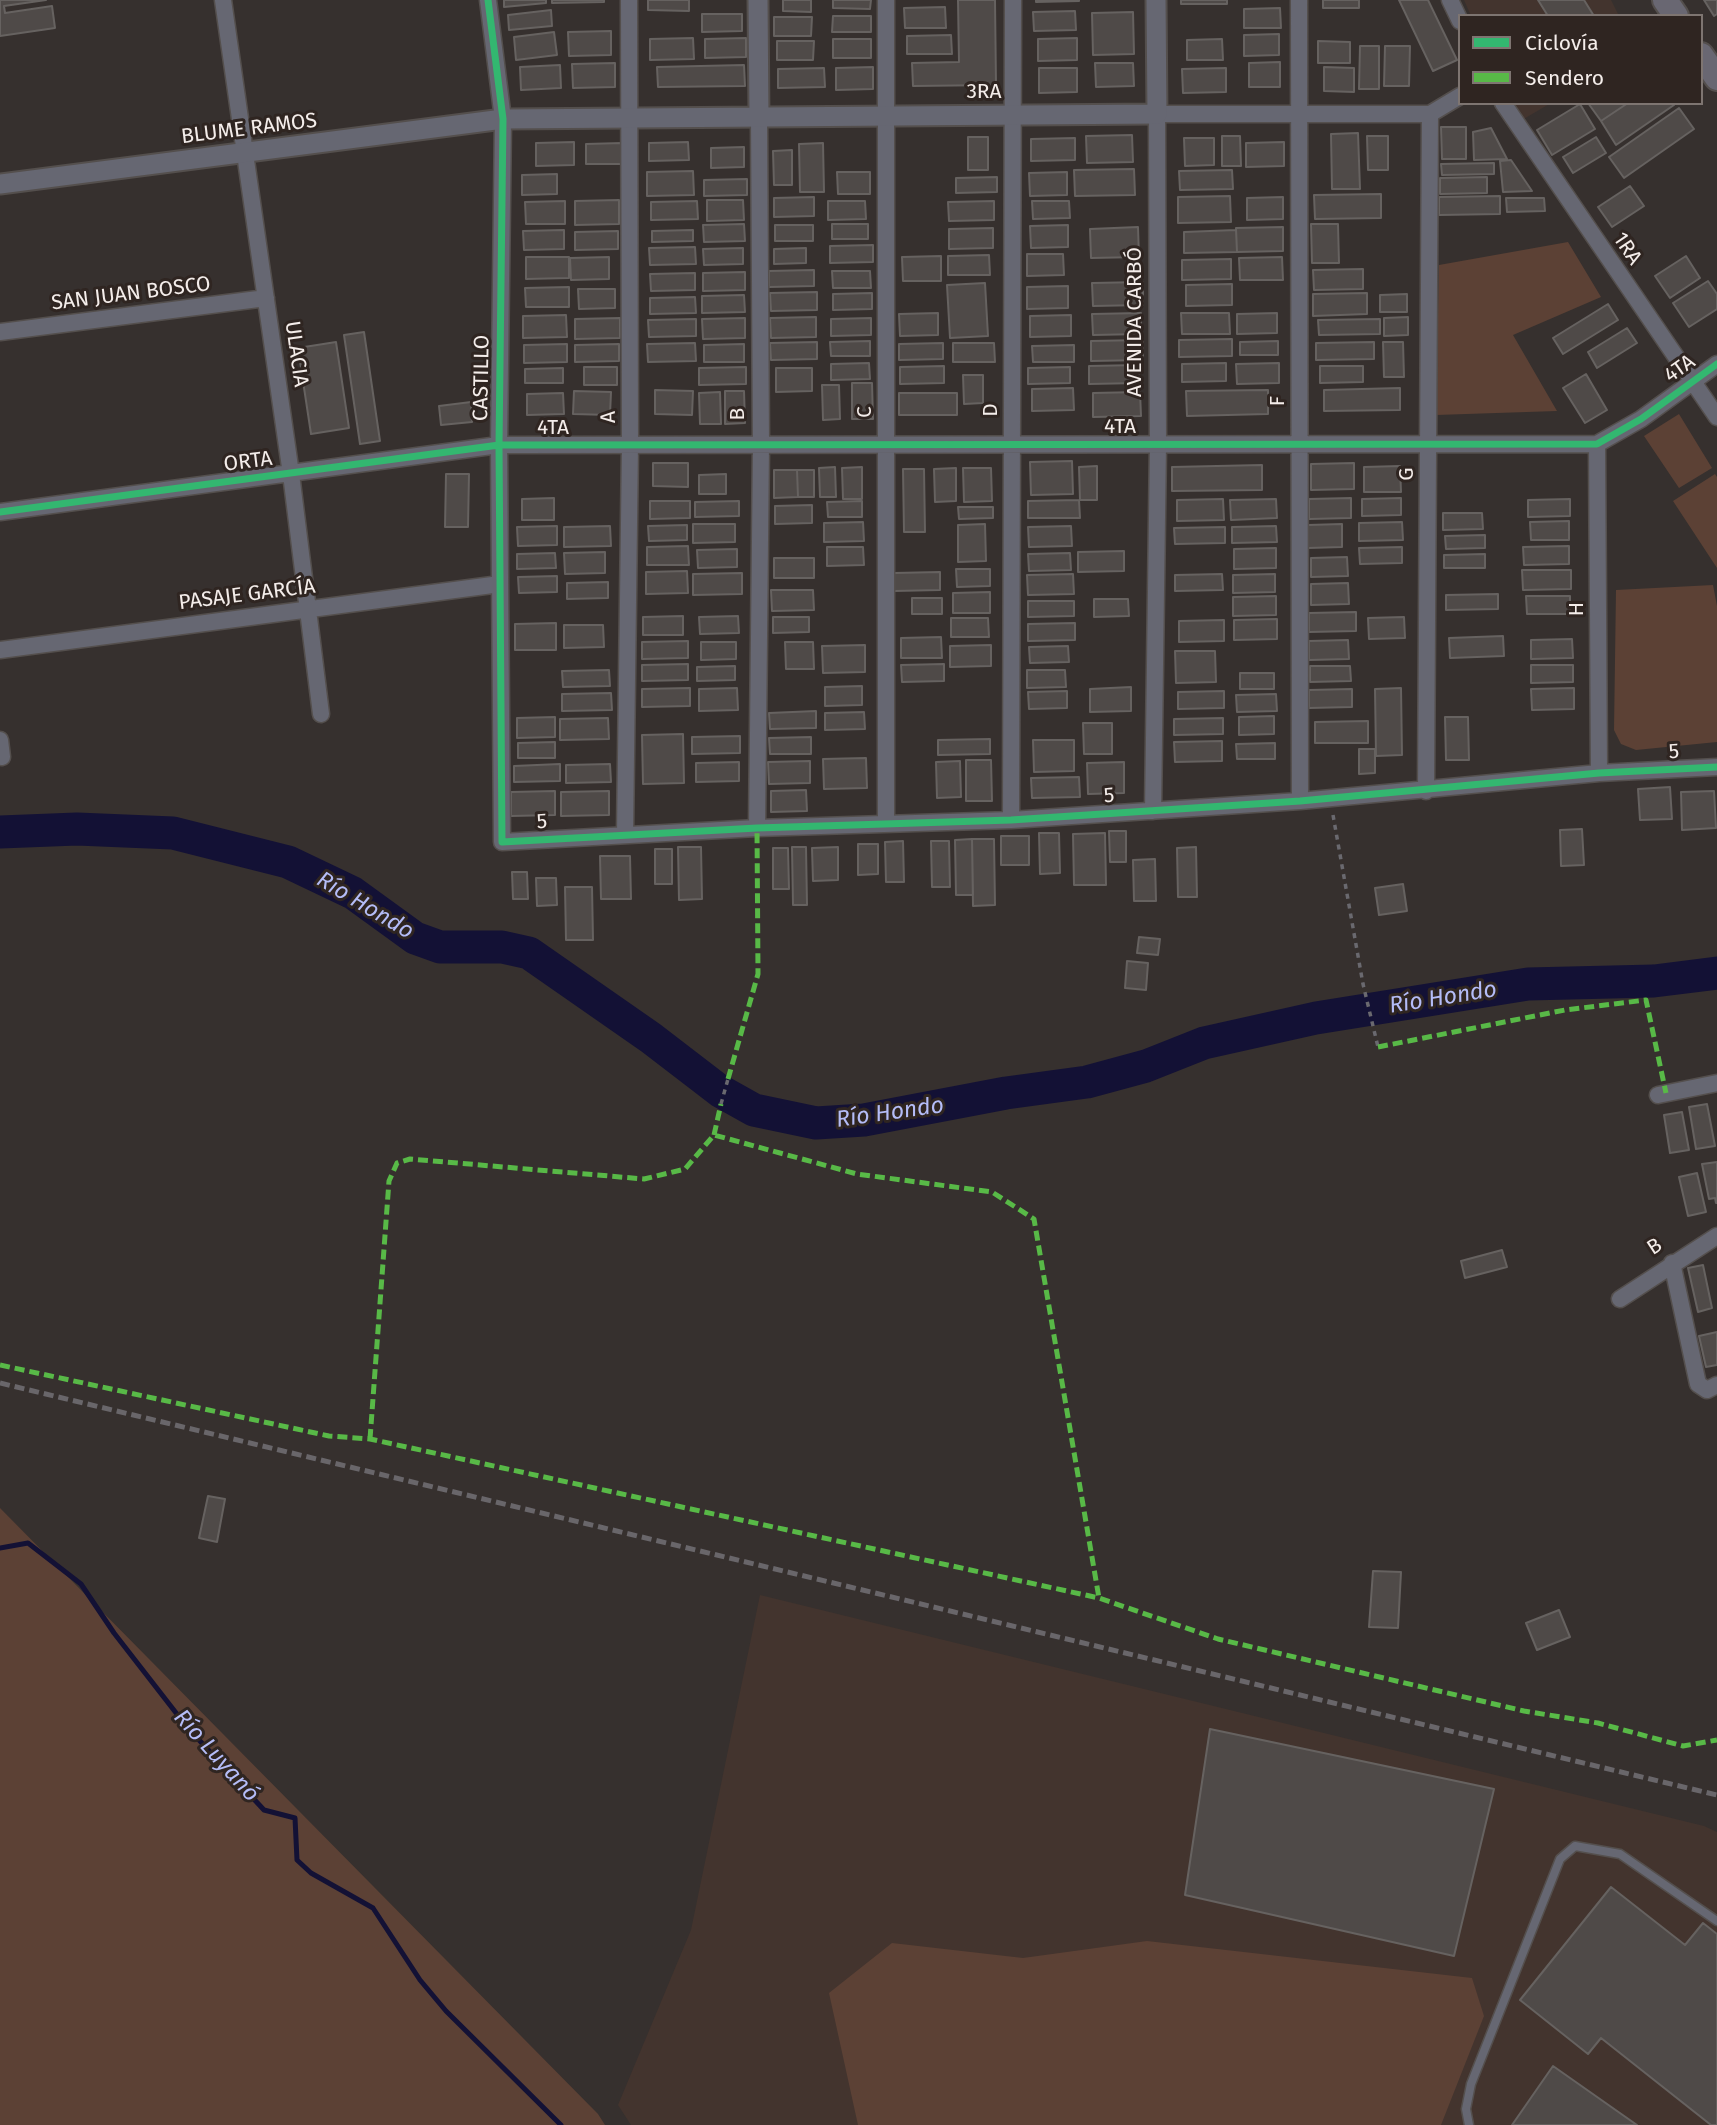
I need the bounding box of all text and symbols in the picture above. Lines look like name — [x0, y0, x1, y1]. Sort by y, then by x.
legend — [1458, 14, 1703, 105]
text: Ciclovía — [1525, 30, 1599, 56]
text: Sendero — [1525, 65, 1604, 91]
street label: 3RA — [966, 79, 1002, 105]
street label: BLUME RAMOS — [180, 108, 318, 150]
street label: 1RA — [1607, 228, 1647, 270]
street label: AVENIDA CARBÓ — [1122, 247, 1148, 397]
street label: SAN JUAN BOSCO — [50, 272, 212, 316]
street label: ULACIA — [279, 319, 313, 389]
street label: CASTILLO — [469, 335, 495, 421]
street label: 4TA — [1660, 350, 1700, 388]
street label: F — [1265, 396, 1291, 406]
street label: D — [978, 403, 1004, 417]
street label: C — [852, 406, 878, 418]
street label: B — [725, 408, 751, 420]
street label: A — [596, 411, 622, 423]
street label: 4TA — [1104, 414, 1136, 440]
street label: 4TA — [537, 415, 569, 441]
street label: ORTA — [222, 447, 274, 477]
street label: G — [1394, 467, 1420, 481]
street label: PASAJE GARCÍA — [177, 574, 317, 616]
street label: H — [1564, 602, 1590, 616]
street label: 5 — [1668, 739, 1680, 765]
street label: 5 — [1103, 783, 1115, 809]
street label: 5 — [536, 809, 548, 835]
water label: Río Hondo — [311, 866, 419, 946]
water label: Río Hondo — [1387, 976, 1499, 1020]
water label: Río Hondo — [834, 1092, 946, 1134]
street label: B — [1643, 1233, 1667, 1261]
water label: Río Luyanó — [167, 1704, 265, 1808]

